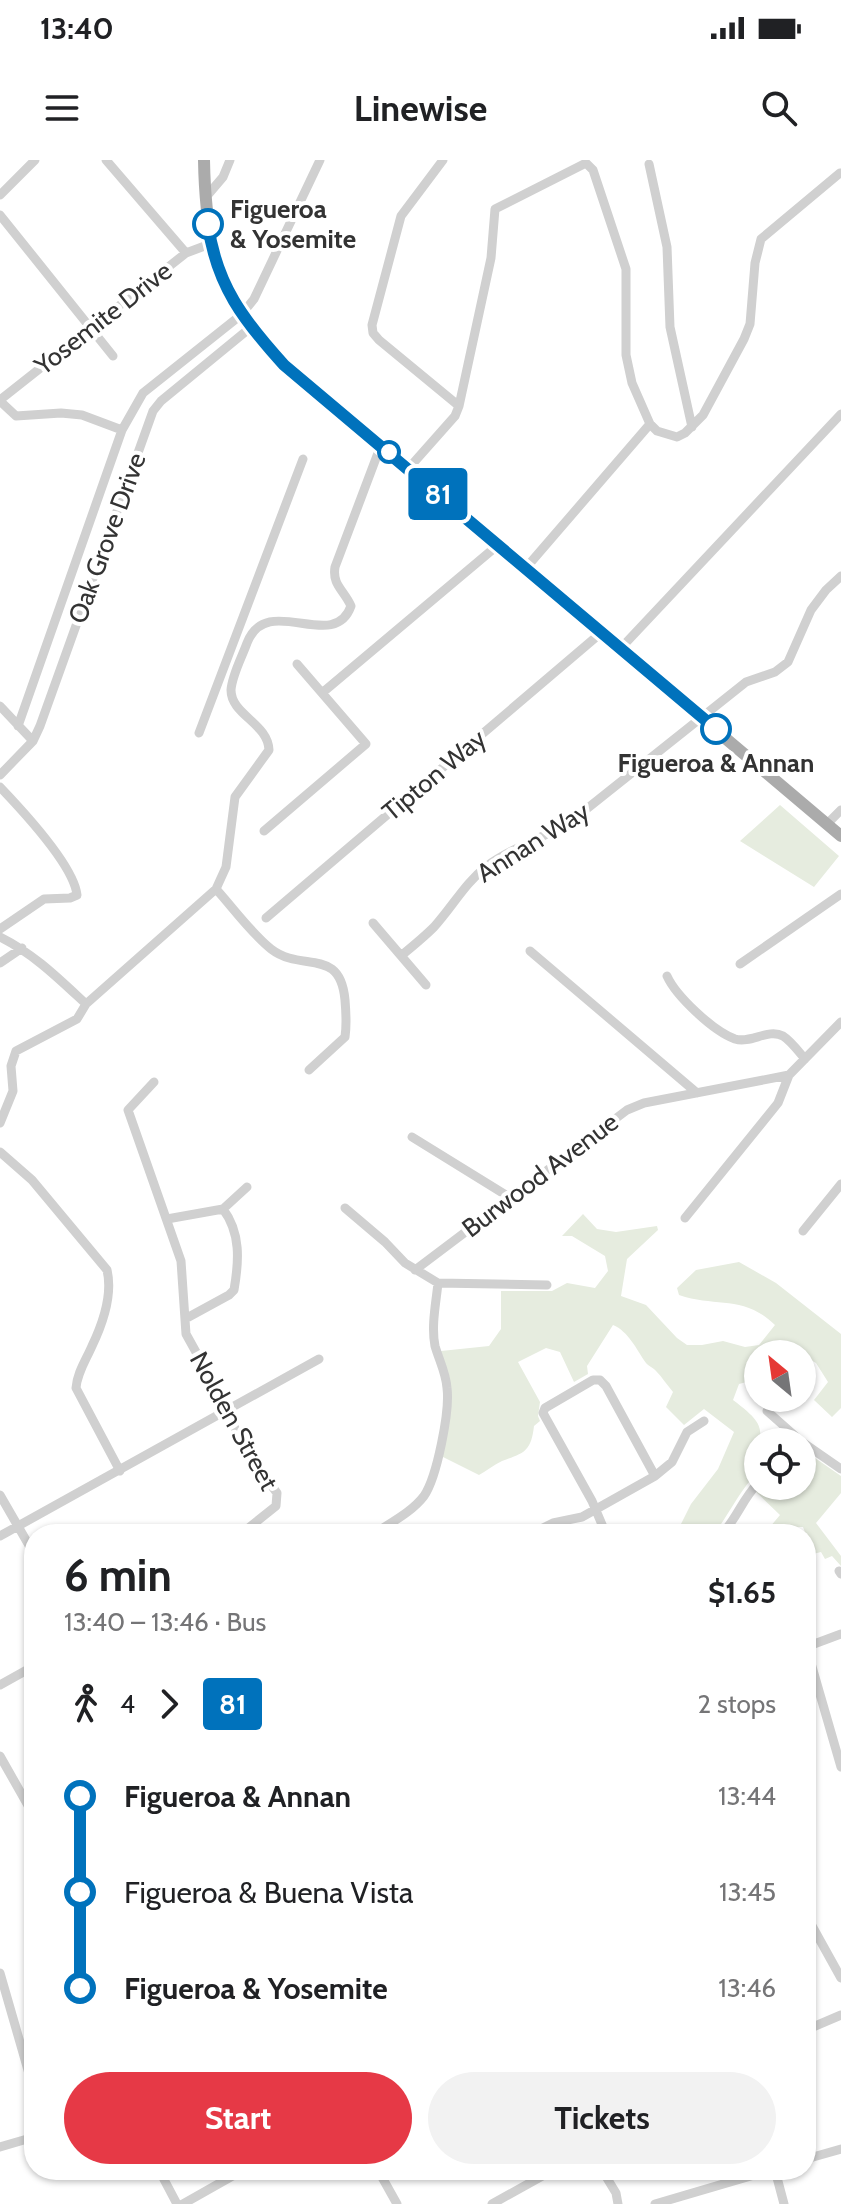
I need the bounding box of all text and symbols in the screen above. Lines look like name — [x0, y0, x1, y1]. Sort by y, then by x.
text: 13:40 — [40, 10, 114, 47]
icon: menu — [40, 86, 84, 130]
text: Linewise — [354, 86, 487, 130]
icon: search — [757, 86, 801, 130]
place label: Figueroa & Yosemite — [230, 193, 356, 255]
marker: Figueroa & Yosemite — [193, 209, 223, 239]
street label: Yosemite Drive — [27, 254, 178, 382]
unlabelled marker — [378, 441, 400, 463]
street label: Oak Grove Drive — [61, 448, 153, 628]
line badge: 81 — [402, 468, 474, 520]
text: 81 — [424, 477, 452, 511]
marker: Figueroa & Annan — [701, 714, 731, 744]
street label: Tipton Way — [376, 722, 492, 828]
place label: Figueroa & Annan — [618, 747, 814, 779]
street label: Annan Way — [471, 795, 595, 889]
street label: Burwood Avenue — [456, 1106, 624, 1244]
north arrow — [744, 1340, 816, 1412]
map controls — [744, 1340, 816, 1500]
street label: Nolden Street — [183, 1346, 285, 1496]
button: locate — [744, 1428, 816, 1500]
text: 6 min — [64, 1549, 172, 1602]
text: $1.65 — [708, 1574, 776, 1611]
text: 13:40 – 13:46 · Bus — [64, 1606, 266, 1638]
icon: walk — [64, 1682, 108, 1726]
icon: forward — [147, 1682, 191, 1726]
text: 81 — [219, 1687, 246, 1721]
text: 4 — [120, 1688, 135, 1720]
text: 2 stops — [698, 1688, 776, 1720]
text: Figueroa & Annan — [124, 1778, 351, 1815]
text: 13:44 — [718, 1780, 776, 1812]
text: Figueroa & Buena Vista — [124, 1874, 413, 1911]
text: 13:45 — [719, 1876, 776, 1908]
text: Figueroa & Yosemite — [124, 1970, 388, 2007]
text: 13:46 — [718, 1972, 776, 2004]
button: Start — [64, 2072, 412, 2164]
button: Tickets — [428, 2072, 776, 2164]

